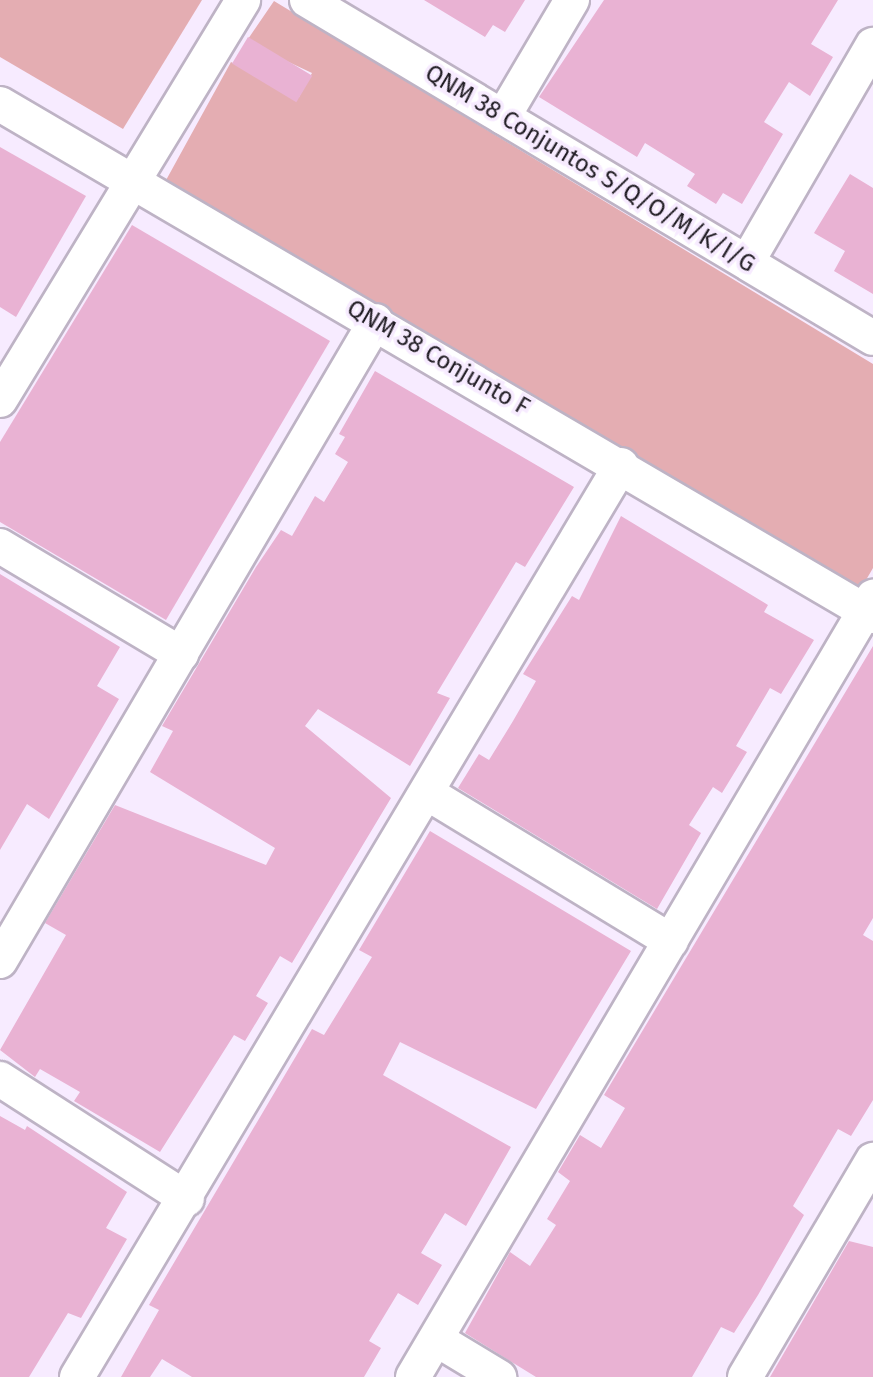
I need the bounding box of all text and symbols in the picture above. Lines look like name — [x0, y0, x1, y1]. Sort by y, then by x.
street label: QNM 38 Conjuntos S/Q/O/M/K/I/G — [420, 59, 760, 279]
street label: QNM 38 Conjunto F — [342, 294, 534, 422]

